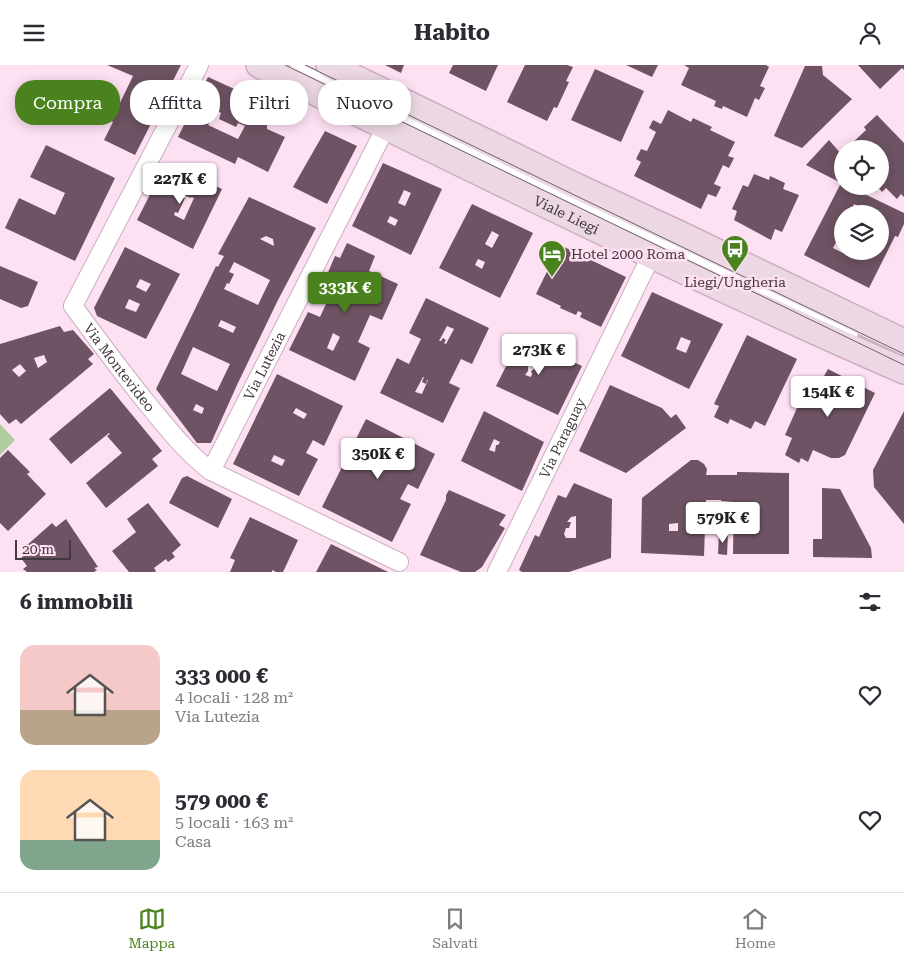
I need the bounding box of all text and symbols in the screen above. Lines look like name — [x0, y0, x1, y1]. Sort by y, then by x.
icon: menu — [20, 19, 48, 47]
icon: person — [856, 19, 884, 47]
text: Habito — [414, 20, 490, 45]
chip: Compra — [15, 80, 120, 125]
chip: Affitta — [130, 80, 220, 125]
chip: Filtri — [230, 80, 308, 125]
chip: Nuovo — [318, 80, 411, 125]
map controls — [834, 140, 889, 260]
button: locate — [834, 140, 889, 195]
pin: 227K € — [139, 163, 221, 205]
text: 227K € — [154, 169, 206, 188]
street label: Viale Liegi — [531, 192, 602, 238]
button: layers — [834, 205, 889, 260]
bus stop icon: Liegi/Ungheria — [720, 234, 750, 273]
hotel icon: Hotel 2000 Roma — [537, 239, 567, 278]
place label: Hotel 2000 Roma — [571, 246, 685, 262]
pin: 333K € — [304, 271, 386, 314]
place label: Liegi/Ungheria — [684, 274, 786, 290]
text: 333K € — [319, 278, 371, 297]
street label: Via Montevideo — [81, 320, 158, 415]
street label: Via Lutezia — [241, 329, 289, 403]
pin: 273K € — [498, 333, 580, 376]
text: 273K € — [513, 340, 565, 359]
pin: 154K € — [787, 375, 869, 418]
text: 154K € — [802, 382, 854, 401]
street label: Via Paraguay — [536, 395, 589, 481]
pin: 350K € — [337, 437, 419, 480]
text: 350K € — [352, 444, 404, 463]
pin: 579K € — [682, 501, 764, 544]
text: 579K € — [697, 508, 749, 527]
scale bar — [15, 537, 71, 560]
text: 20 m — [22, 541, 54, 557]
icon: filters — [856, 588, 884, 616]
text: 6 immobili — [20, 590, 133, 614]
text: 333 000 € — [175, 664, 268, 688]
icon: home — [60, 665, 120, 725]
icon: heart — [856, 681, 884, 709]
text: 4 locali · 128 m² — [175, 688, 293, 707]
text: Via Lutezia — [175, 707, 260, 726]
text: 579 000 € — [175, 789, 268, 813]
icon: home — [60, 790, 120, 850]
icon: heart — [856, 806, 884, 834]
text: 5 locali · 163 m² — [175, 813, 293, 832]
text: Casa — [175, 832, 211, 851]
tab: Mappa — [129, 905, 175, 951]
tab: Salvati — [432, 905, 478, 951]
tab: Home — [735, 905, 775, 951]

